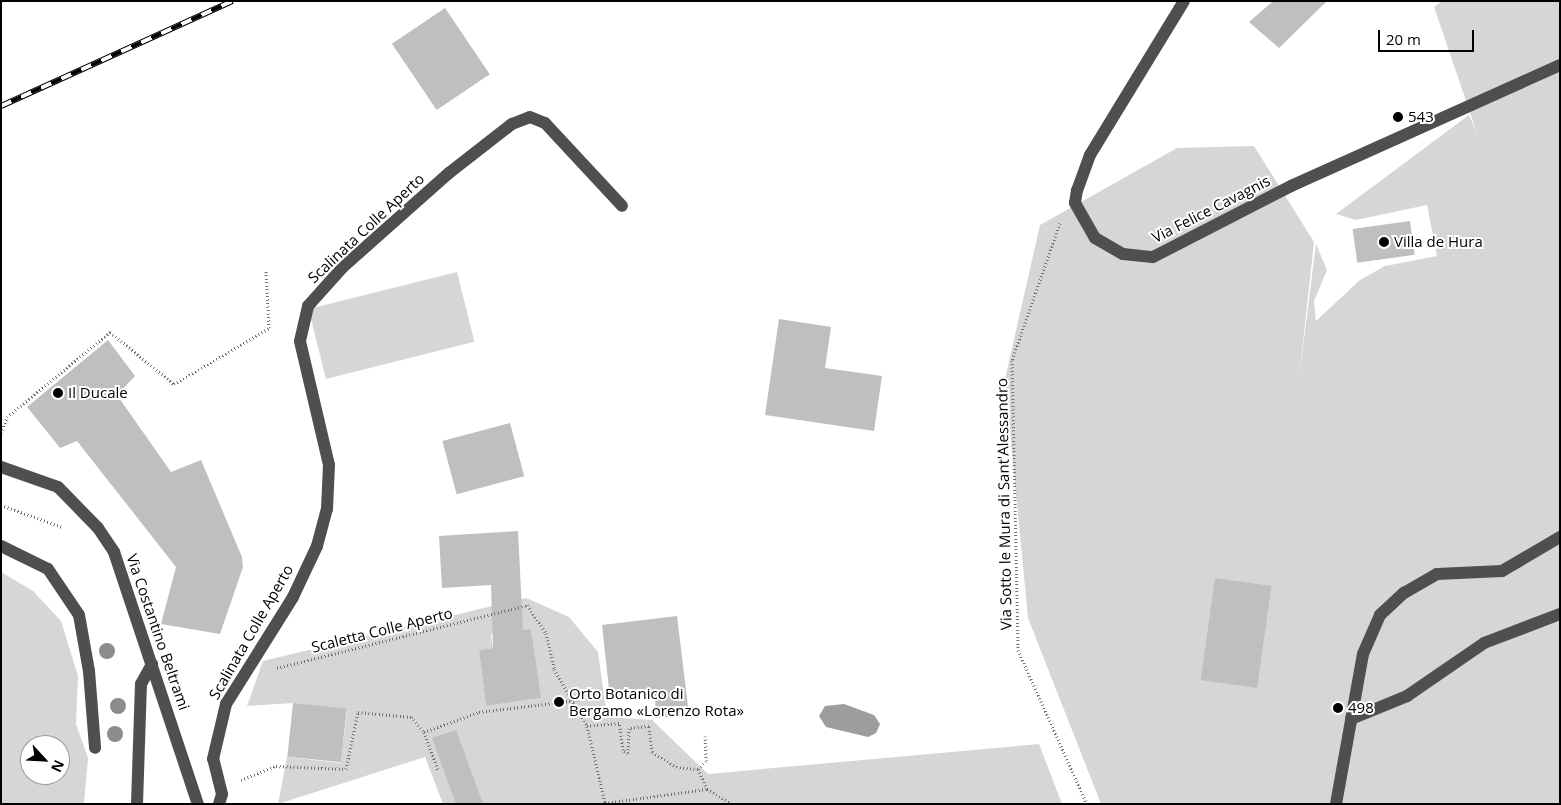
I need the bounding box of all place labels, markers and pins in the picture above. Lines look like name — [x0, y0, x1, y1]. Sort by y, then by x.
place label: 543 — [1408, 108, 1434, 126]
marker: 543 — [1392, 111, 1404, 123]
place label: Villa de Hura — [1394, 233, 1483, 251]
marker: Villa de Hura — [1378, 236, 1390, 248]
place label: Il Ducale — [68, 384, 128, 402]
marker: Il Ducale — [52, 387, 64, 399]
place label: Orto Botanico di Bergamo «Lorenzo Rota» — [569, 684, 744, 719]
marker: Orto Botanico di Bergamo «Lorenzo Rota» — [553, 696, 565, 708]
place label: 498 — [1348, 699, 1374, 717]
marker: 498 — [1332, 702, 1344, 714]

